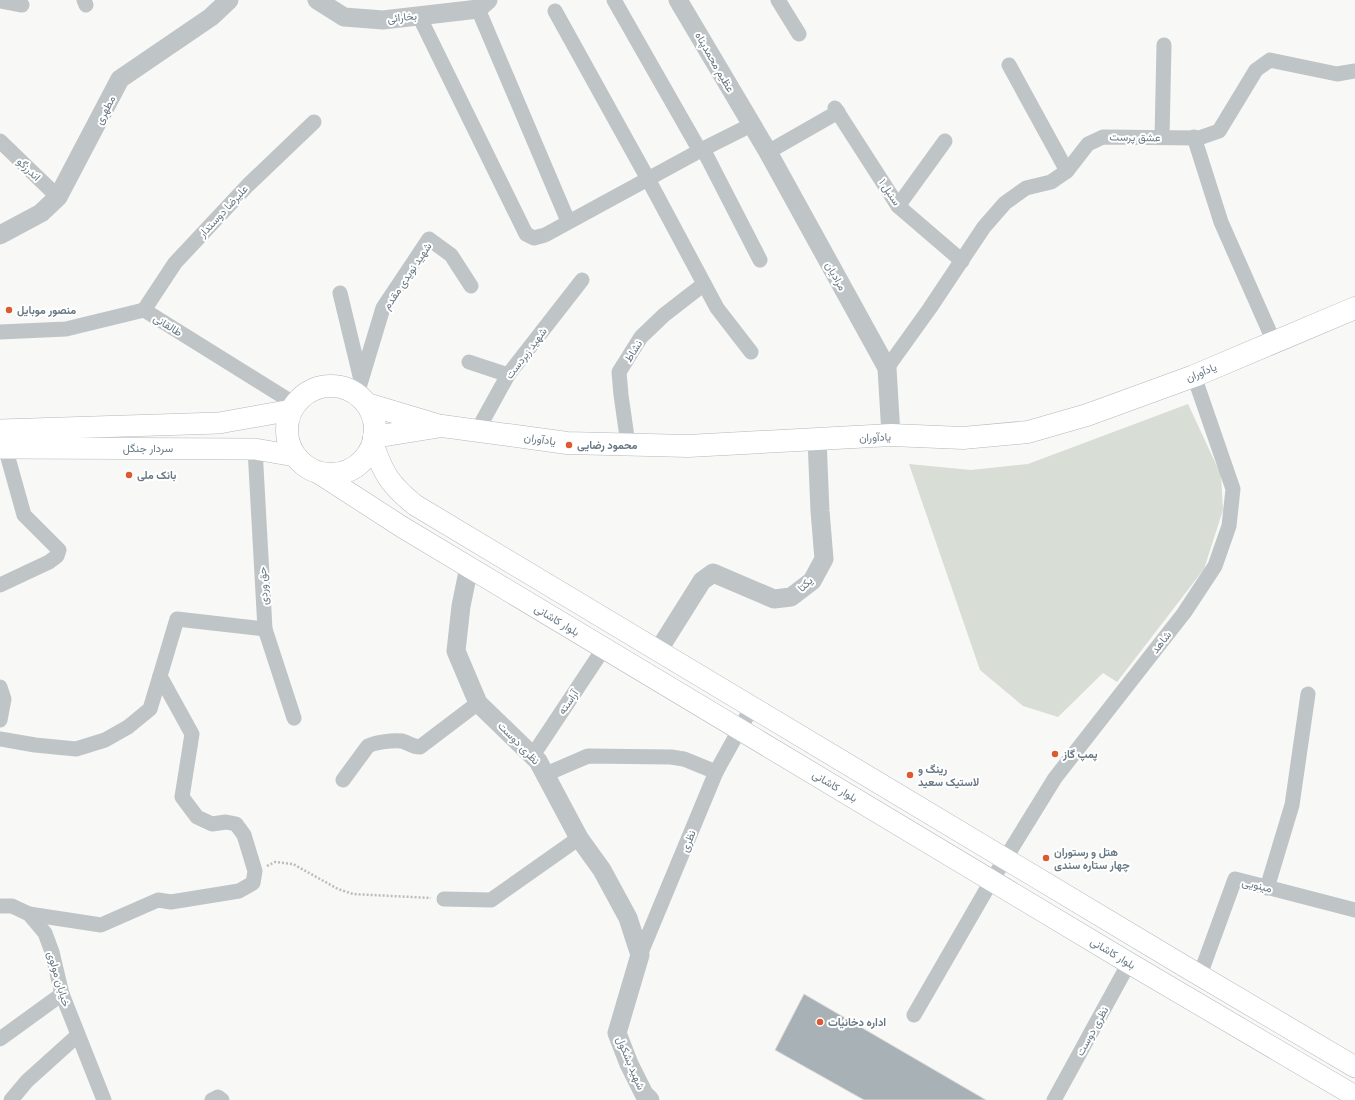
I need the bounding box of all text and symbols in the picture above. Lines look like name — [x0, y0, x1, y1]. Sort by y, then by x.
street label: بخارائی — [387, 9, 418, 26]
street label: عظیم محمدپناه — [691, 30, 737, 95]
street label: مطهری — [93, 93, 118, 127]
street label: عشق پرست — [1109, 131, 1161, 145]
street label: اندرزگو — [14, 155, 43, 184]
street label: سنبل ۱ — [876, 176, 903, 208]
street label: علیرضا دوستدار — [195, 182, 251, 241]
street label: شهید نویدی مقدم — [380, 240, 436, 313]
street label: مرادیان — [822, 260, 849, 293]
place label: منصور موبایل — [17, 304, 76, 317]
marker: منصور موبایل — [4, 305, 14, 315]
street label: طالقانی — [151, 311, 185, 339]
street label: شهید زبردست — [503, 325, 550, 382]
street label: نشاط — [622, 338, 644, 364]
street label: یادآوران — [1184, 360, 1218, 384]
street label: یادآوران — [859, 430, 891, 445]
street label: یادآوران — [523, 431, 557, 448]
place label: محمود رضایی — [577, 439, 637, 452]
marker: محمود رضایی — [564, 440, 574, 450]
street label: سردار جنگل — [123, 442, 174, 455]
place label: بانک ملی — [137, 469, 176, 482]
marker: بانک ملی — [124, 470, 134, 480]
street label: حق وردی — [256, 566, 271, 606]
street label: یکتا — [795, 574, 816, 595]
street label: بلوار کاشانی — [532, 602, 582, 639]
street label: شاهد — [1149, 628, 1174, 656]
street label: آراسته — [556, 686, 582, 717]
street label: نظری دوست — [495, 719, 542, 767]
place label: پمپ گاز — [1062, 748, 1098, 762]
marker: پمپ گاز — [1050, 749, 1060, 759]
place label: رینگ و لاستیک سعید — [918, 763, 979, 789]
street label: بلوار کاشانی — [810, 768, 860, 805]
marker: رینگ و لاستیک سعید — [905, 770, 915, 780]
street label: نظری — [678, 828, 699, 854]
place label: هتل و رستوران چهار ستاره سندی — [1054, 846, 1130, 873]
marker: هتل و رستوران چهار ستاره سندی — [1041, 853, 1051, 863]
street label: مینویی — [1240, 875, 1273, 896]
street label: بلوار کاشانی — [1088, 935, 1138, 972]
street label: خیابان مولوی — [44, 950, 73, 1008]
street label: نظری دوست — [1074, 1004, 1111, 1058]
place label: اداره دخانیات — [828, 1016, 886, 1029]
marker: اداره دخانیات — [815, 1017, 825, 1027]
street label: شهید بشکول — [613, 1035, 648, 1092]

